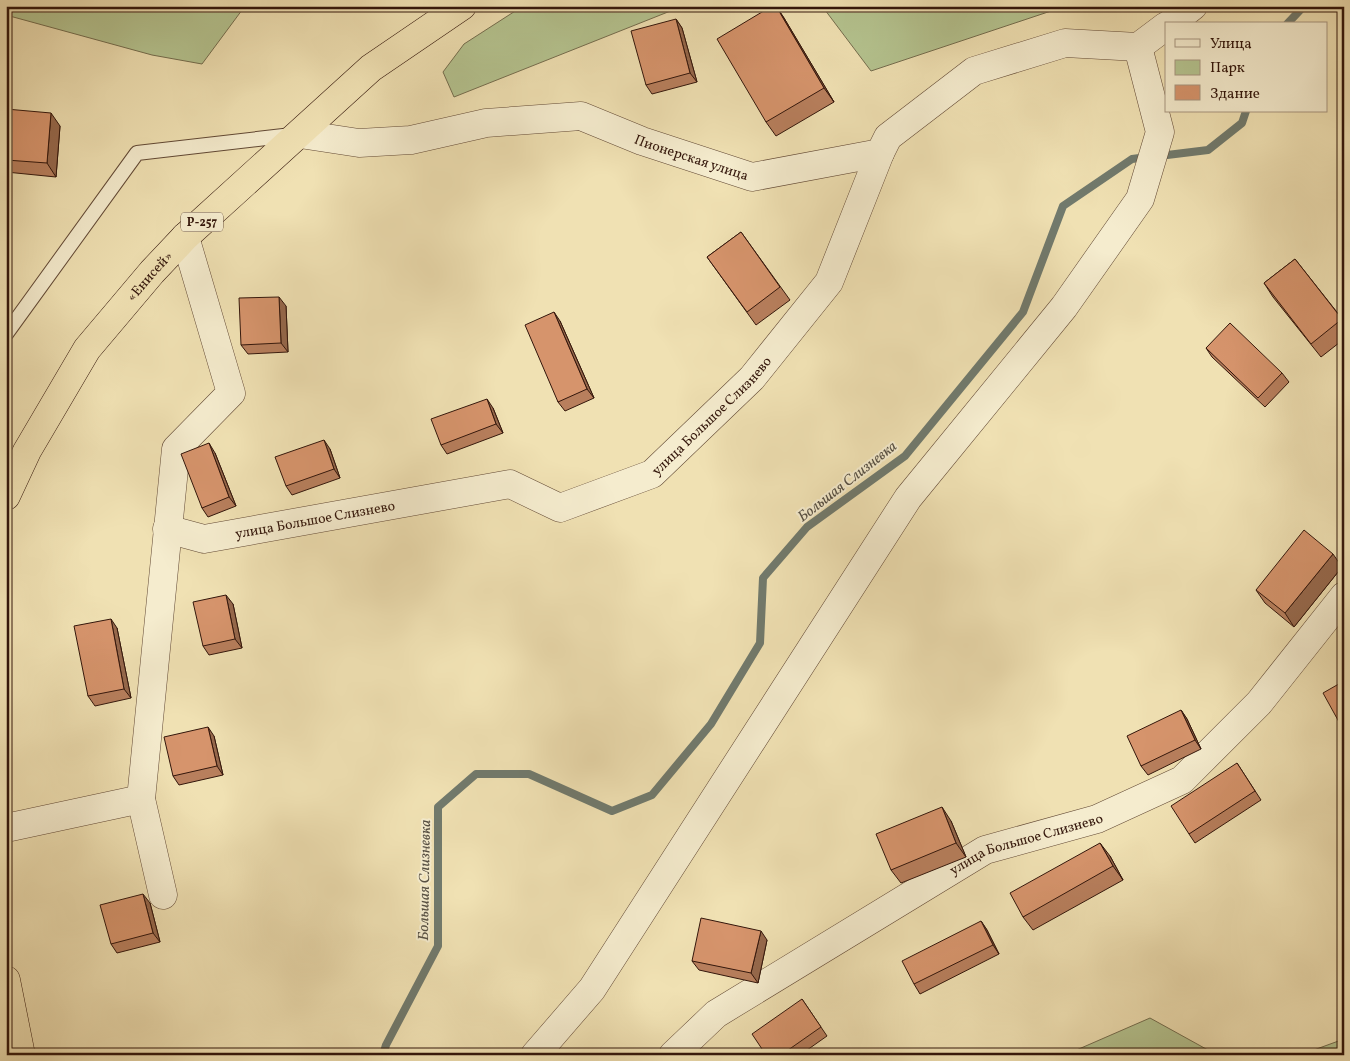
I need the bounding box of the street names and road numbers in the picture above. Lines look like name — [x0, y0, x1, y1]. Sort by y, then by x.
street label: Пионерская улица — [631, 131, 751, 186]
road number: Р-257 — [181, 212, 223, 232]
street label: «Енисей» — [123, 248, 178, 306]
street label: улица Большое Слизнево — [648, 353, 777, 480]
street label: улица Большое Слизнево — [234, 497, 397, 544]
street label: улица Большое Слизнево — [946, 809, 1106, 880]

